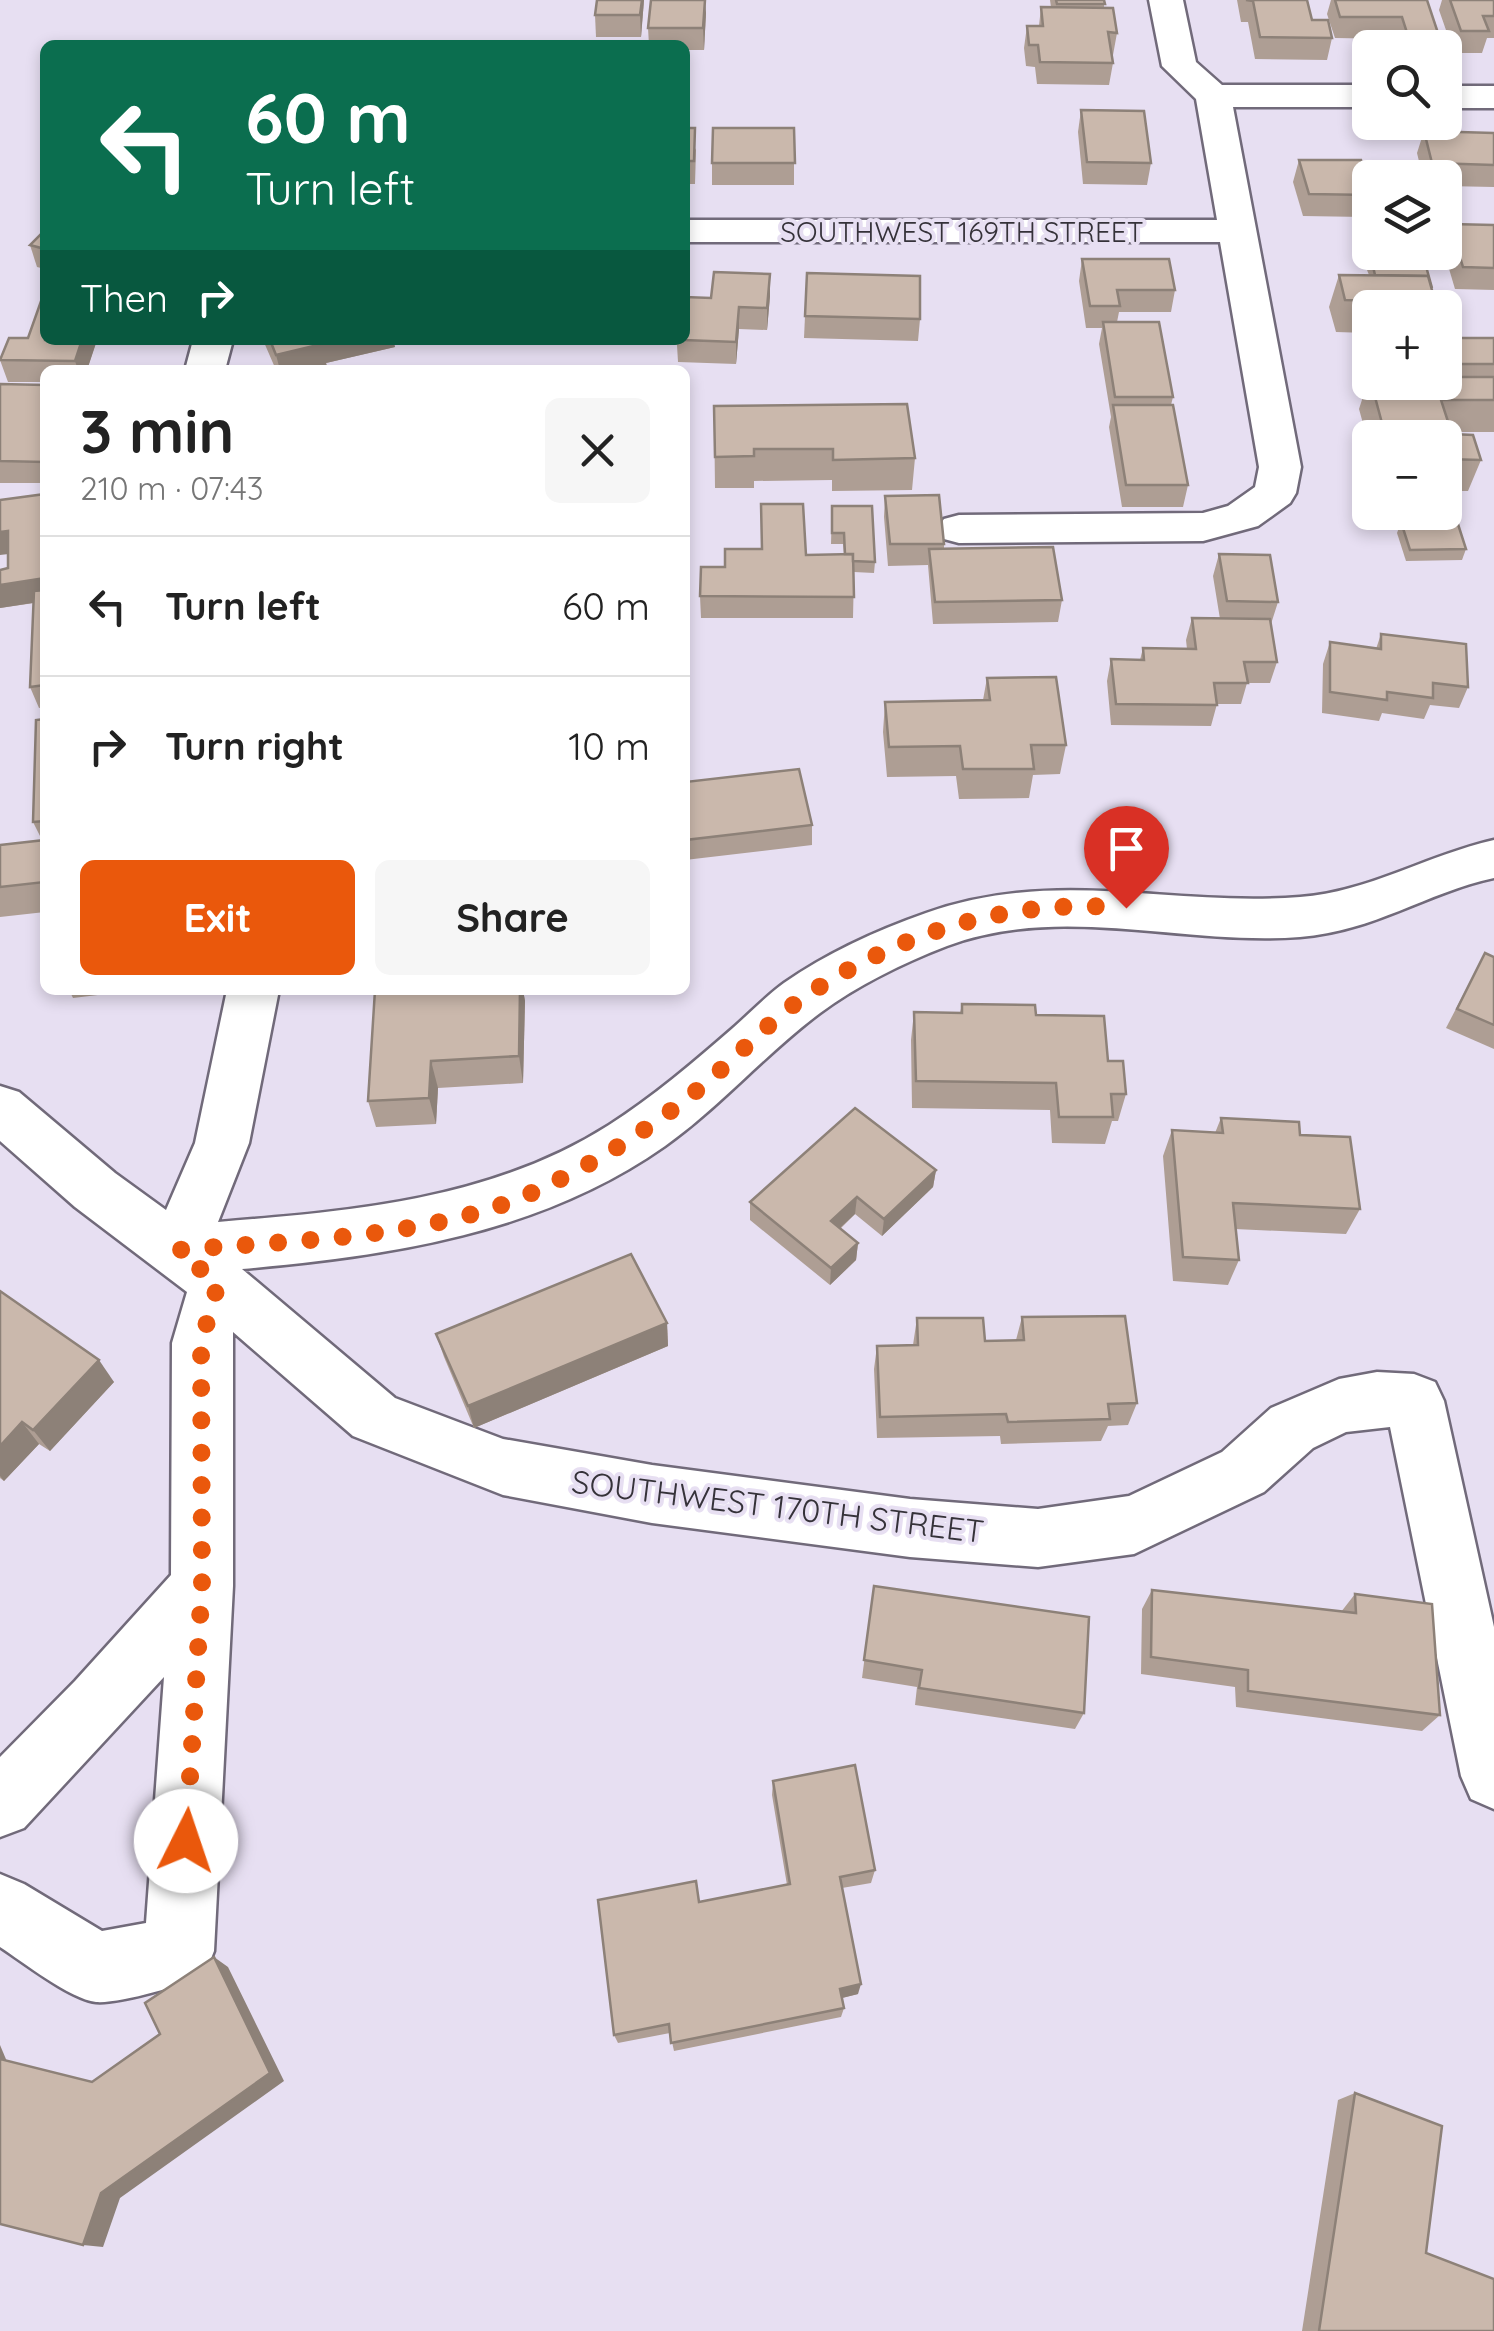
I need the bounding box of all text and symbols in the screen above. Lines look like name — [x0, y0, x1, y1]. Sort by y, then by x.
map controls — [1352, 30, 1462, 530]
button: search — [1352, 30, 1462, 140]
text: 60 m — [245, 73, 411, 161]
icon: left — [80, 80, 210, 210]
text: Turn left — [245, 160, 415, 216]
button: layers — [1352, 160, 1462, 270]
street label: SOUTHWEST 169TH STREET — [780, 214, 1144, 249]
icon: right — [188, 270, 243, 325]
text: Then — [80, 274, 168, 322]
button: + — [1352, 290, 1462, 400]
text: 3 min — [80, 393, 234, 468]
button: close — [545, 398, 650, 503]
button: − — [1352, 420, 1462, 530]
text: 210 m · 07:43 — [80, 468, 264, 508]
icon: left — [80, 579, 135, 634]
text: Turn left — [165, 582, 321, 630]
text: 60 m — [562, 582, 650, 630]
icon: right — [80, 719, 135, 774]
text: Turn right — [165, 722, 344, 770]
text: 10 m — [568, 722, 650, 770]
pin — [1084, 806, 1169, 909]
icon: arrive — [1099, 821, 1154, 876]
button: Exit — [80, 860, 355, 975]
button: Share — [375, 860, 650, 975]
street label: SOUTHWEST 170TH STREET — [570, 1461, 986, 1551]
position arrow — [134, 1789, 238, 1893]

